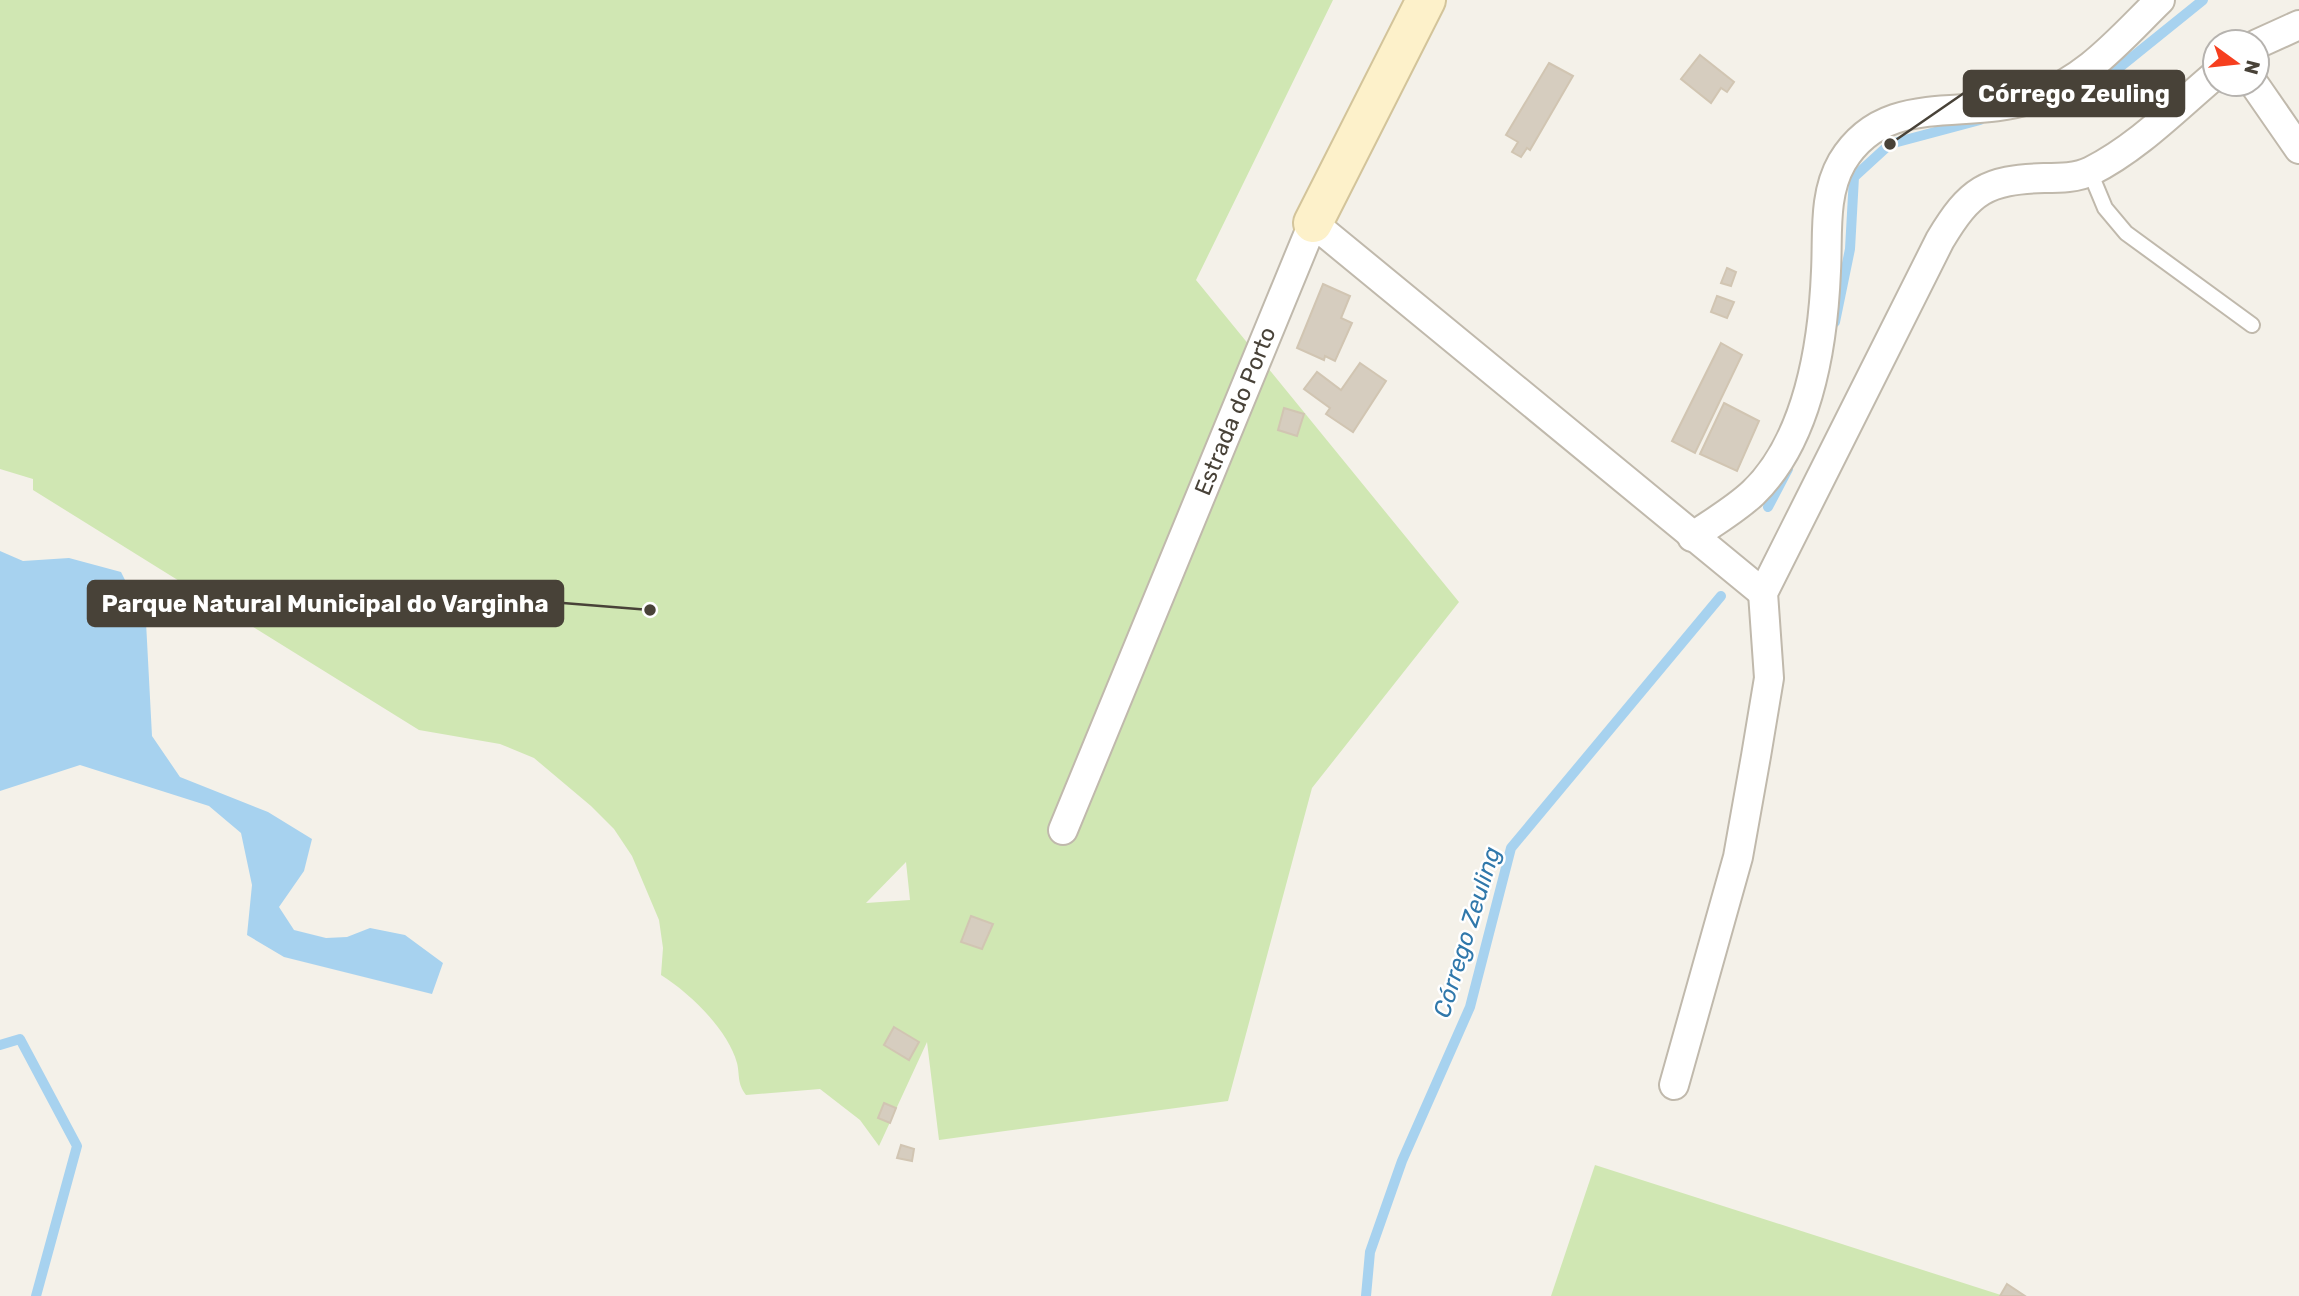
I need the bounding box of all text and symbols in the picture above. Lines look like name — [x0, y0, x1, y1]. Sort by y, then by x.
north arrow — [2201, 28, 2271, 98]
text: N — [2239, 58, 2265, 77]
callout: Córrego Zeuling — [1964, 71, 2184, 116]
text: Córrego Zeuling — [1978, 80, 2170, 108]
street label: Estrada do Porto — [1188, 323, 1282, 499]
callout: Parque Natural Municipal do Varginha — [88, 581, 563, 626]
text: Parque Natural Municipal do Varginha — [101, 590, 549, 618]
water label: Córrego Zeuling — [1428, 843, 1506, 1021]

